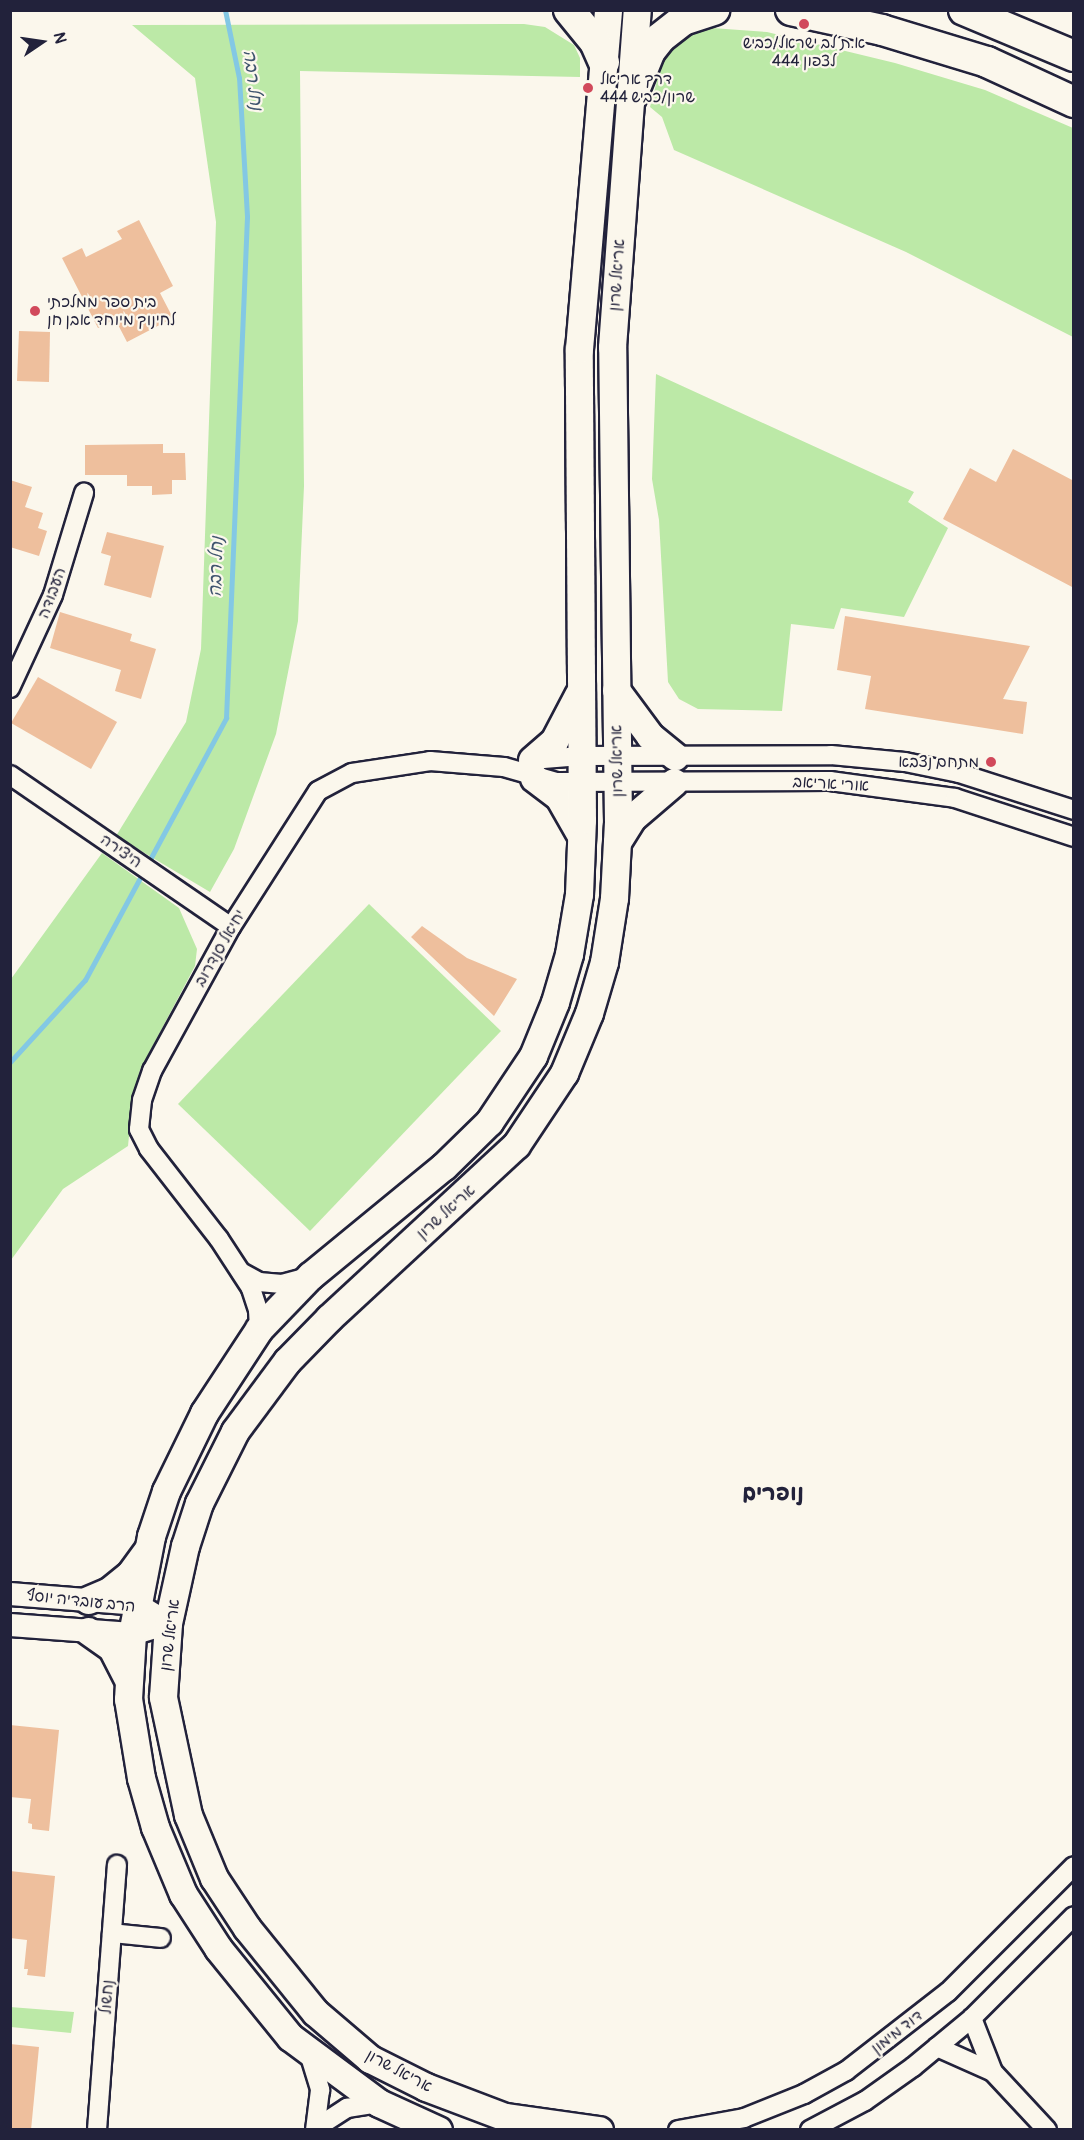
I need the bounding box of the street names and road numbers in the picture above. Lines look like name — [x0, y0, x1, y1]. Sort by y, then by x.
street label: אריאל שרון — [605, 238, 629, 312]
street label: העבודה — [34, 565, 70, 621]
street label: אריאל שרון — [607, 725, 627, 797]
street label: אורי אריאב — [792, 772, 870, 796]
street label: היצירה — [96, 830, 146, 872]
street label: יחיאל סנדרוב — [190, 906, 250, 990]
street label: אריאל שרון — [413, 1181, 479, 1243]
street label: הרב עובדיה יוסף — [26, 1586, 136, 1616]
street label: אריאל שרון — [156, 1598, 184, 1672]
street label: נחשול — [96, 1979, 118, 2015]
street label: דוד מימון — [867, 2006, 927, 2058]
street label: אריאל שרון — [363, 2046, 435, 2096]

